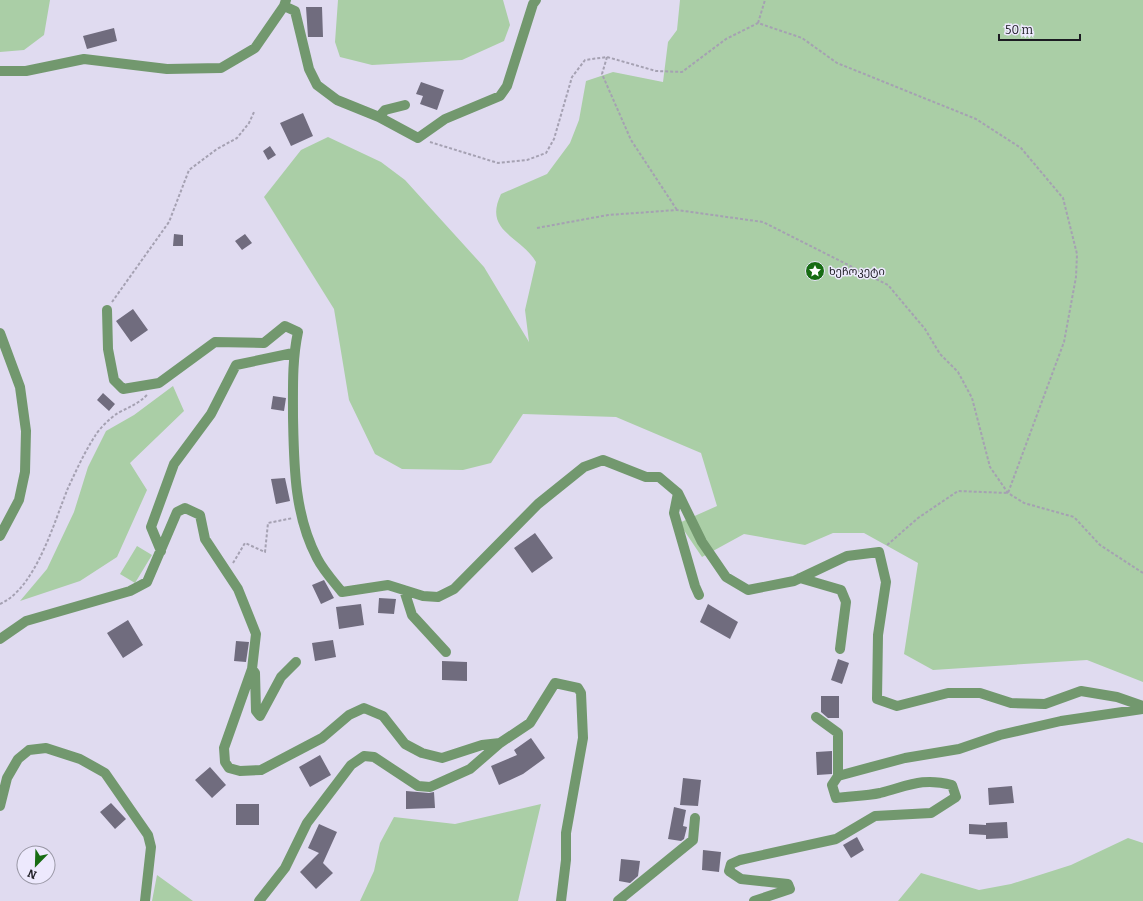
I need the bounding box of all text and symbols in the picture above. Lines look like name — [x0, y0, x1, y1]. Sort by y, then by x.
scale bar — [999, 16, 1080, 42]
text: 50 m — [1005, 23, 1034, 37]
place icon: ხეჩოკეტი — [804, 260, 826, 282]
place label: ხეჩოკეტი — [829, 265, 885, 278]
north arrow — [16, 845, 56, 885]
text: N — [25, 866, 39, 881]

